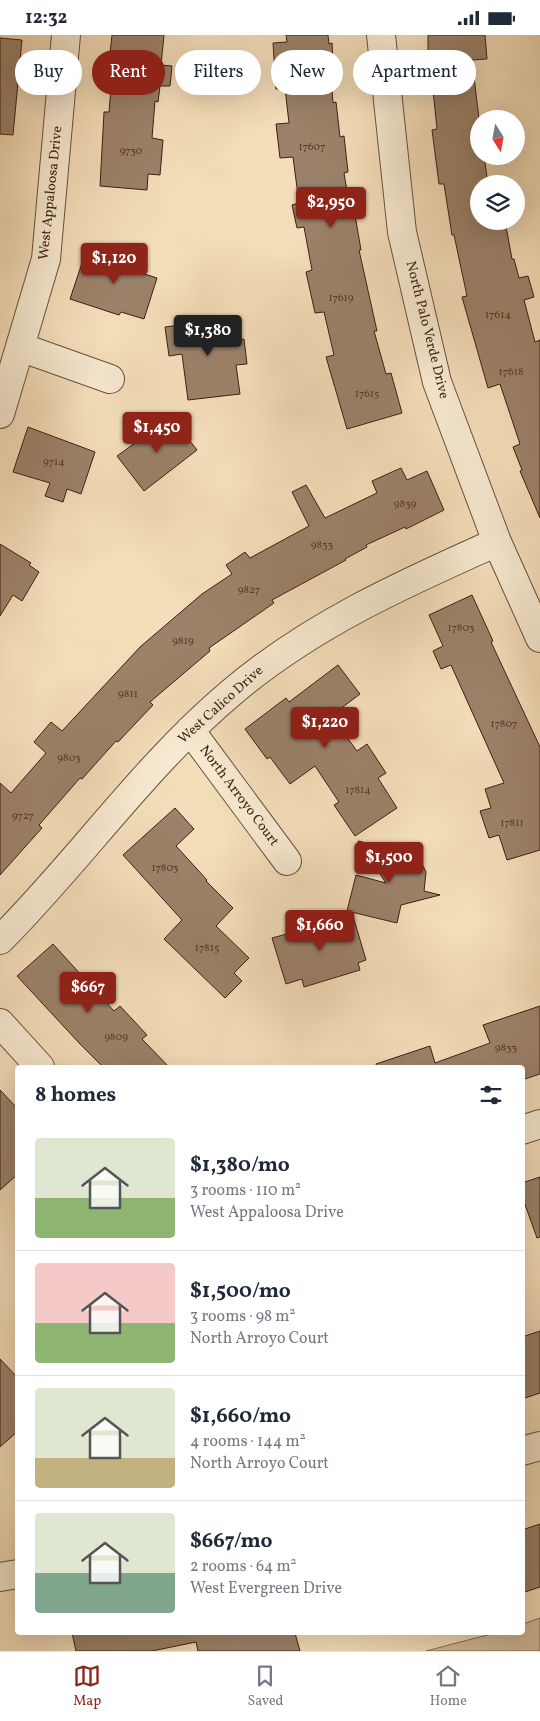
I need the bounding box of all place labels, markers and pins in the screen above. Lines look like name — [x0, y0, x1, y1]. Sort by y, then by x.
pin: $2,950 — [290, 187, 372, 229]
pin: $1,120 — [73, 243, 155, 285]
pin: $1,380 — [167, 315, 249, 357]
pin: $1,450 — [116, 411, 198, 454]
pin: $1,220 — [284, 707, 366, 749]
pin: $1,500 — [348, 841, 430, 884]
pin: $1,660 — [279, 909, 361, 952]
pin: $667 — [58, 971, 118, 1014]

